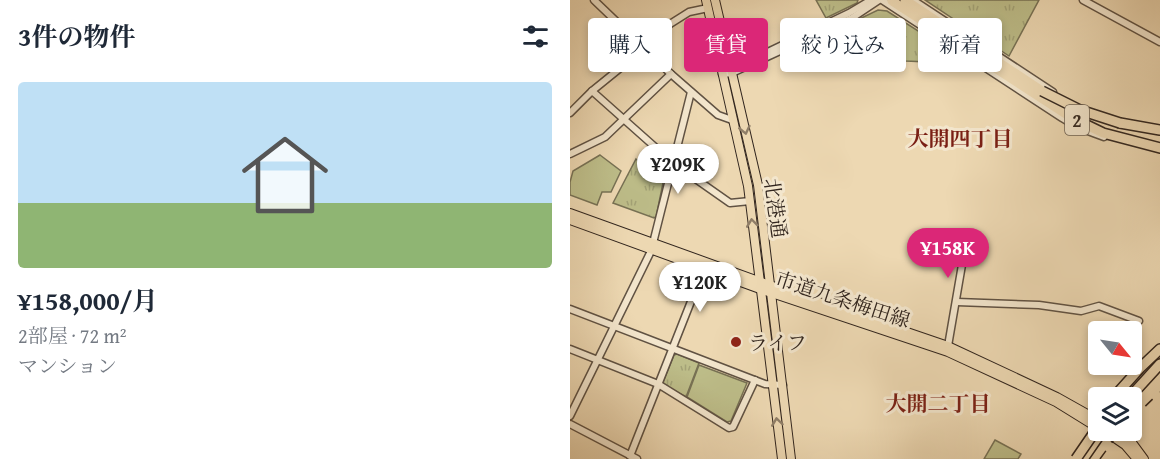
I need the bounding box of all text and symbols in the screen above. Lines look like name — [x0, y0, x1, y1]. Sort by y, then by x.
text: 3件の物件 — [18, 17, 135, 56]
chip: 購入 — [588, 18, 672, 72]
chip: 賃貸 — [684, 18, 768, 72]
chip: 絞り込み — [780, 18, 906, 72]
chip: 新着 — [918, 18, 1002, 72]
icon: filters — [519, 20, 552, 53]
road number: 2 — [1065, 105, 1089, 135]
icon: home — [231, 121, 339, 229]
district label: 大開四丁目 — [908, 123, 1013, 154]
one-way arrow — [738, 125, 751, 135]
pin: ¥209K — [636, 144, 720, 195]
text: ¥209K — [651, 149, 705, 178]
street label: 北港通 — [757, 176, 795, 240]
one-way arrow — [746, 218, 759, 227]
pin: ¥158K — [906, 228, 990, 279]
text: ¥158K — [921, 233, 975, 262]
pin: ¥120K — [658, 262, 742, 313]
street label: 市道九条梅田線 — [772, 264, 914, 334]
text: ¥120K — [673, 267, 727, 296]
text: ¥158,000/月 — [18, 281, 158, 320]
text: 2部屋 · 72 m² — [18, 321, 127, 350]
north arrow — [1088, 321, 1142, 375]
map controls — [1088, 321, 1142, 441]
place label: ライフ — [748, 328, 807, 357]
marker: ライフ — [729, 335, 743, 349]
text: マンション — [18, 351, 117, 380]
button: layers — [1088, 387, 1142, 441]
district label: 大開二丁目 — [886, 388, 991, 419]
one-way arrow — [771, 417, 784, 427]

